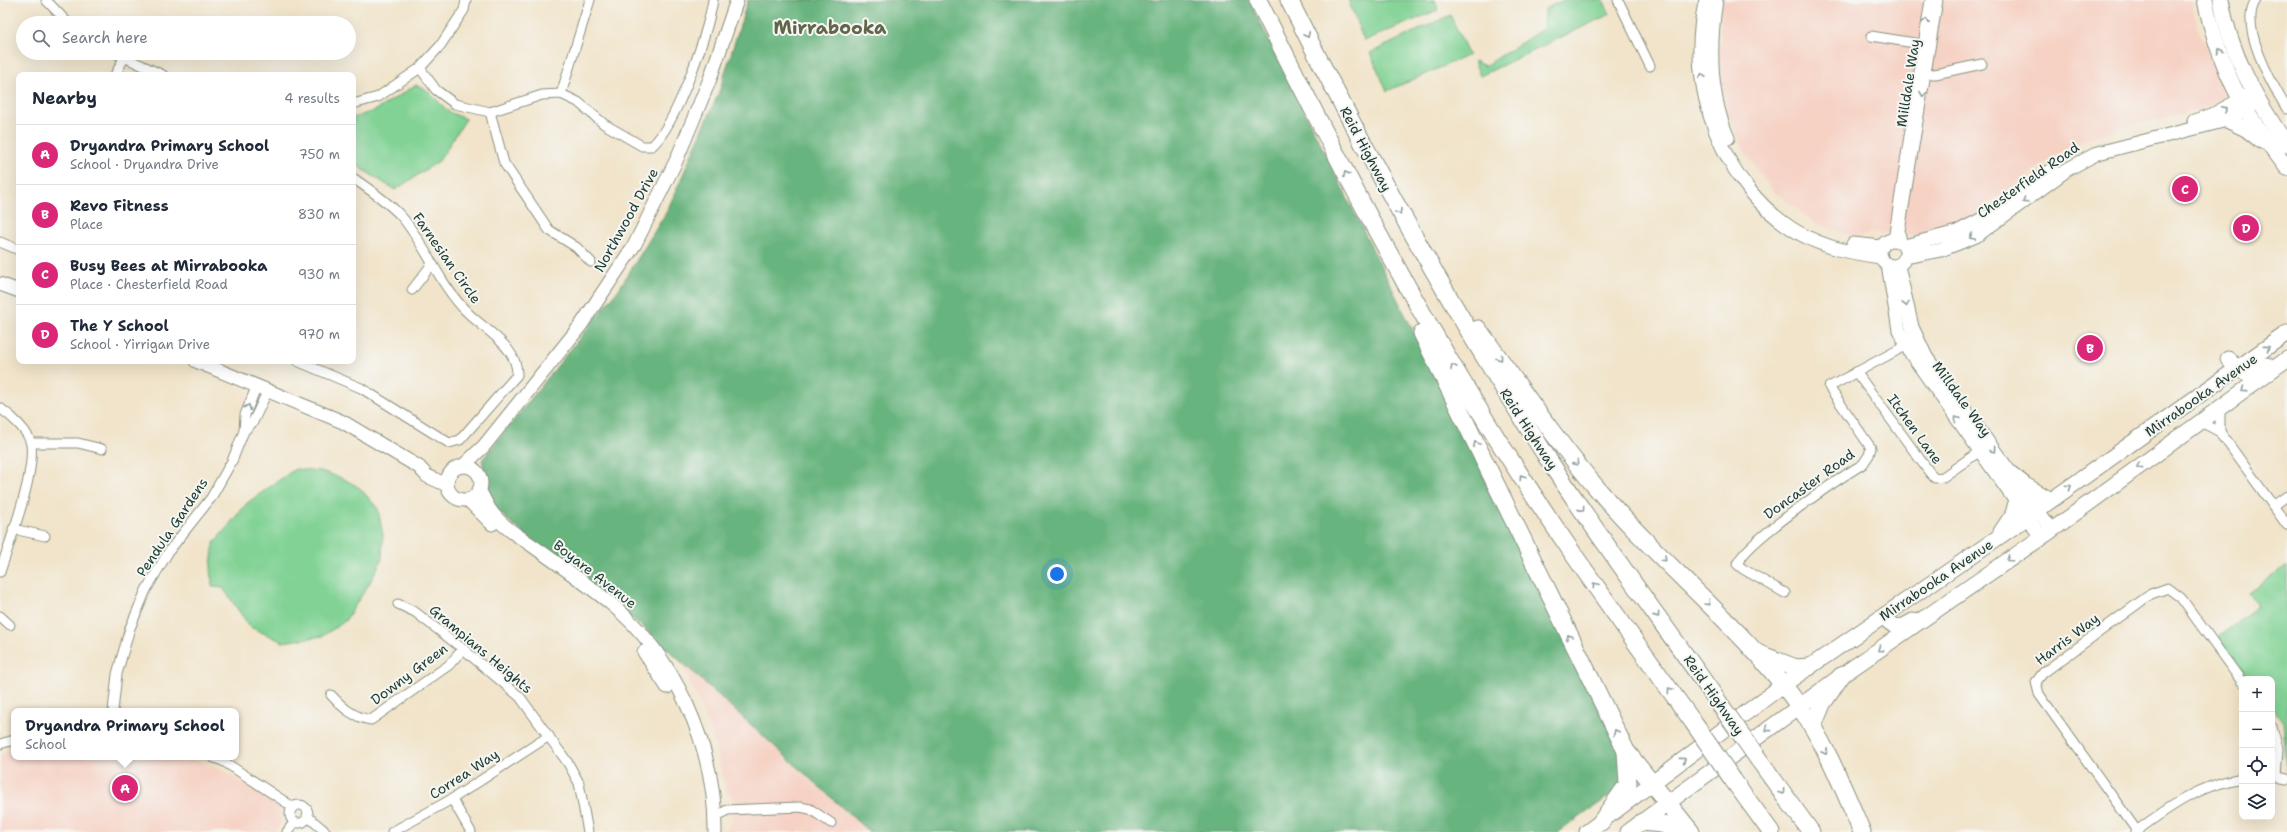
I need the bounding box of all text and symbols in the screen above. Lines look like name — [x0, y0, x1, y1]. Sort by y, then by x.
search box — [16, 16, 356, 60]
district label: Mirrabooka — [774, 16, 887, 40]
one-way arrow — [1921, 18, 1930, 24]
icon: search — [30, 27, 52, 49]
text: Search here — [62, 28, 148, 48]
one-way arrow — [1302, 31, 1310, 38]
street label: Milldale Way — [1892, 38, 1924, 128]
one-way arrow — [2216, 48, 2225, 55]
one-way arrow — [1698, 73, 1707, 79]
text: Nearby — [32, 87, 97, 109]
text: 4 results — [284, 90, 340, 107]
one-way arrow — [1919, 91, 1928, 97]
street label: Reid Highway — [1336, 103, 1396, 195]
one-way arrow — [2221, 106, 2228, 113]
text: Dryandra Primary School — [70, 136, 269, 156]
street label: Chesterfield Road — [1973, 138, 2083, 222]
text: A — [40, 146, 50, 163]
text: 750 m — [299, 146, 340, 163]
text: School · Dryandra Drive — [70, 156, 219, 173]
street label: Northwood Drive — [590, 165, 662, 275]
one-way arrow — [1343, 170, 1351, 178]
pin: C — [2172, 174, 2198, 204]
text: Revo Fitness — [70, 196, 169, 216]
one-way arrow — [2022, 196, 2029, 203]
text: B — [41, 206, 49, 223]
text: 830 m — [298, 206, 340, 223]
one-way arrow — [1395, 208, 1402, 215]
street label: Farnesian Circle — [409, 209, 485, 307]
pin: D — [2233, 213, 2259, 243]
text: Place — [70, 216, 103, 233]
one-way arrow — [1969, 232, 1977, 240]
text: Busy Bees at Mirrabooka — [70, 256, 268, 276]
text: C — [41, 266, 49, 283]
text: 930 m — [298, 266, 340, 283]
text: Place · Chesterfield Road — [70, 276, 228, 293]
one-way arrow — [1902, 301, 1910, 307]
text: The Y School — [70, 316, 169, 336]
text: D — [40, 326, 50, 343]
text: 970 m — [298, 326, 340, 343]
pin: B — [2077, 333, 2103, 363]
text: School · Yirrigan Drive — [70, 336, 210, 353]
one-way arrow — [2262, 346, 2269, 353]
street label: Mirrabooka Avenue — [2141, 349, 2261, 441]
one-way arrow — [1495, 354, 1502, 361]
street label: Milldale Way — [1928, 358, 1996, 440]
one-way arrow — [1451, 364, 1458, 371]
street label: Reid Highway — [1496, 385, 1562, 473]
one-way arrow — [2242, 385, 2249, 392]
street label: Itchen Lane — [1884, 390, 1947, 468]
one-way arrow — [244, 404, 252, 411]
one-way arrow — [1954, 416, 1962, 423]
one-way arrow — [1473, 441, 1481, 449]
street label: Doncaster Road — [1760, 445, 1858, 523]
one-way arrow — [1988, 446, 1996, 453]
one-way arrow — [1572, 459, 1579, 466]
one-way arrow — [2136, 461, 2143, 468]
street label: Pendula Gardens — [132, 474, 212, 580]
one-way arrow — [1520, 474, 1527, 481]
one-way arrow — [2065, 484, 2072, 492]
one-way arrow — [1577, 504, 1584, 511]
street label: Mirrabooka Avenue — [1876, 535, 1996, 625]
street label: Boyare Avenue — [550, 536, 640, 612]
one-way arrow — [1659, 554, 1667, 562]
one-way arrow — [2007, 554, 2014, 561]
your location — [1047, 564, 1067, 584]
one-way arrow — [1592, 582, 1599, 589]
one-way arrow — [1703, 598, 1711, 606]
street label: Grampians Heights — [426, 601, 536, 697]
street label: Harris Way — [2031, 609, 2103, 669]
one-way arrow — [1652, 611, 1660, 618]
one-way arrow — [1566, 634, 1574, 641]
street label: Downy Green — [367, 639, 451, 709]
one-way arrow — [1877, 644, 1884, 651]
street label: Reid Highway — [1680, 651, 1748, 739]
map controls — [2239, 676, 2275, 820]
button: + — [2239, 676, 2275, 712]
one-way arrow — [1668, 688, 1675, 695]
popup — [11, 708, 239, 760]
button: − — [2239, 712, 2275, 748]
text: Dryandra Primary School — [25, 716, 225, 736]
one-way arrow — [1765, 724, 1772, 732]
one-way arrow — [1613, 728, 1621, 736]
text: School — [25, 736, 66, 753]
street label: Correa Way — [426, 745, 502, 803]
one-way arrow — [1820, 748, 1828, 756]
button: locate — [2239, 748, 2275, 784]
one-way arrow — [1679, 757, 1686, 764]
pin: A — [112, 773, 138, 803]
button: layers — [2239, 784, 2275, 820]
one-way arrow — [1777, 787, 1784, 794]

